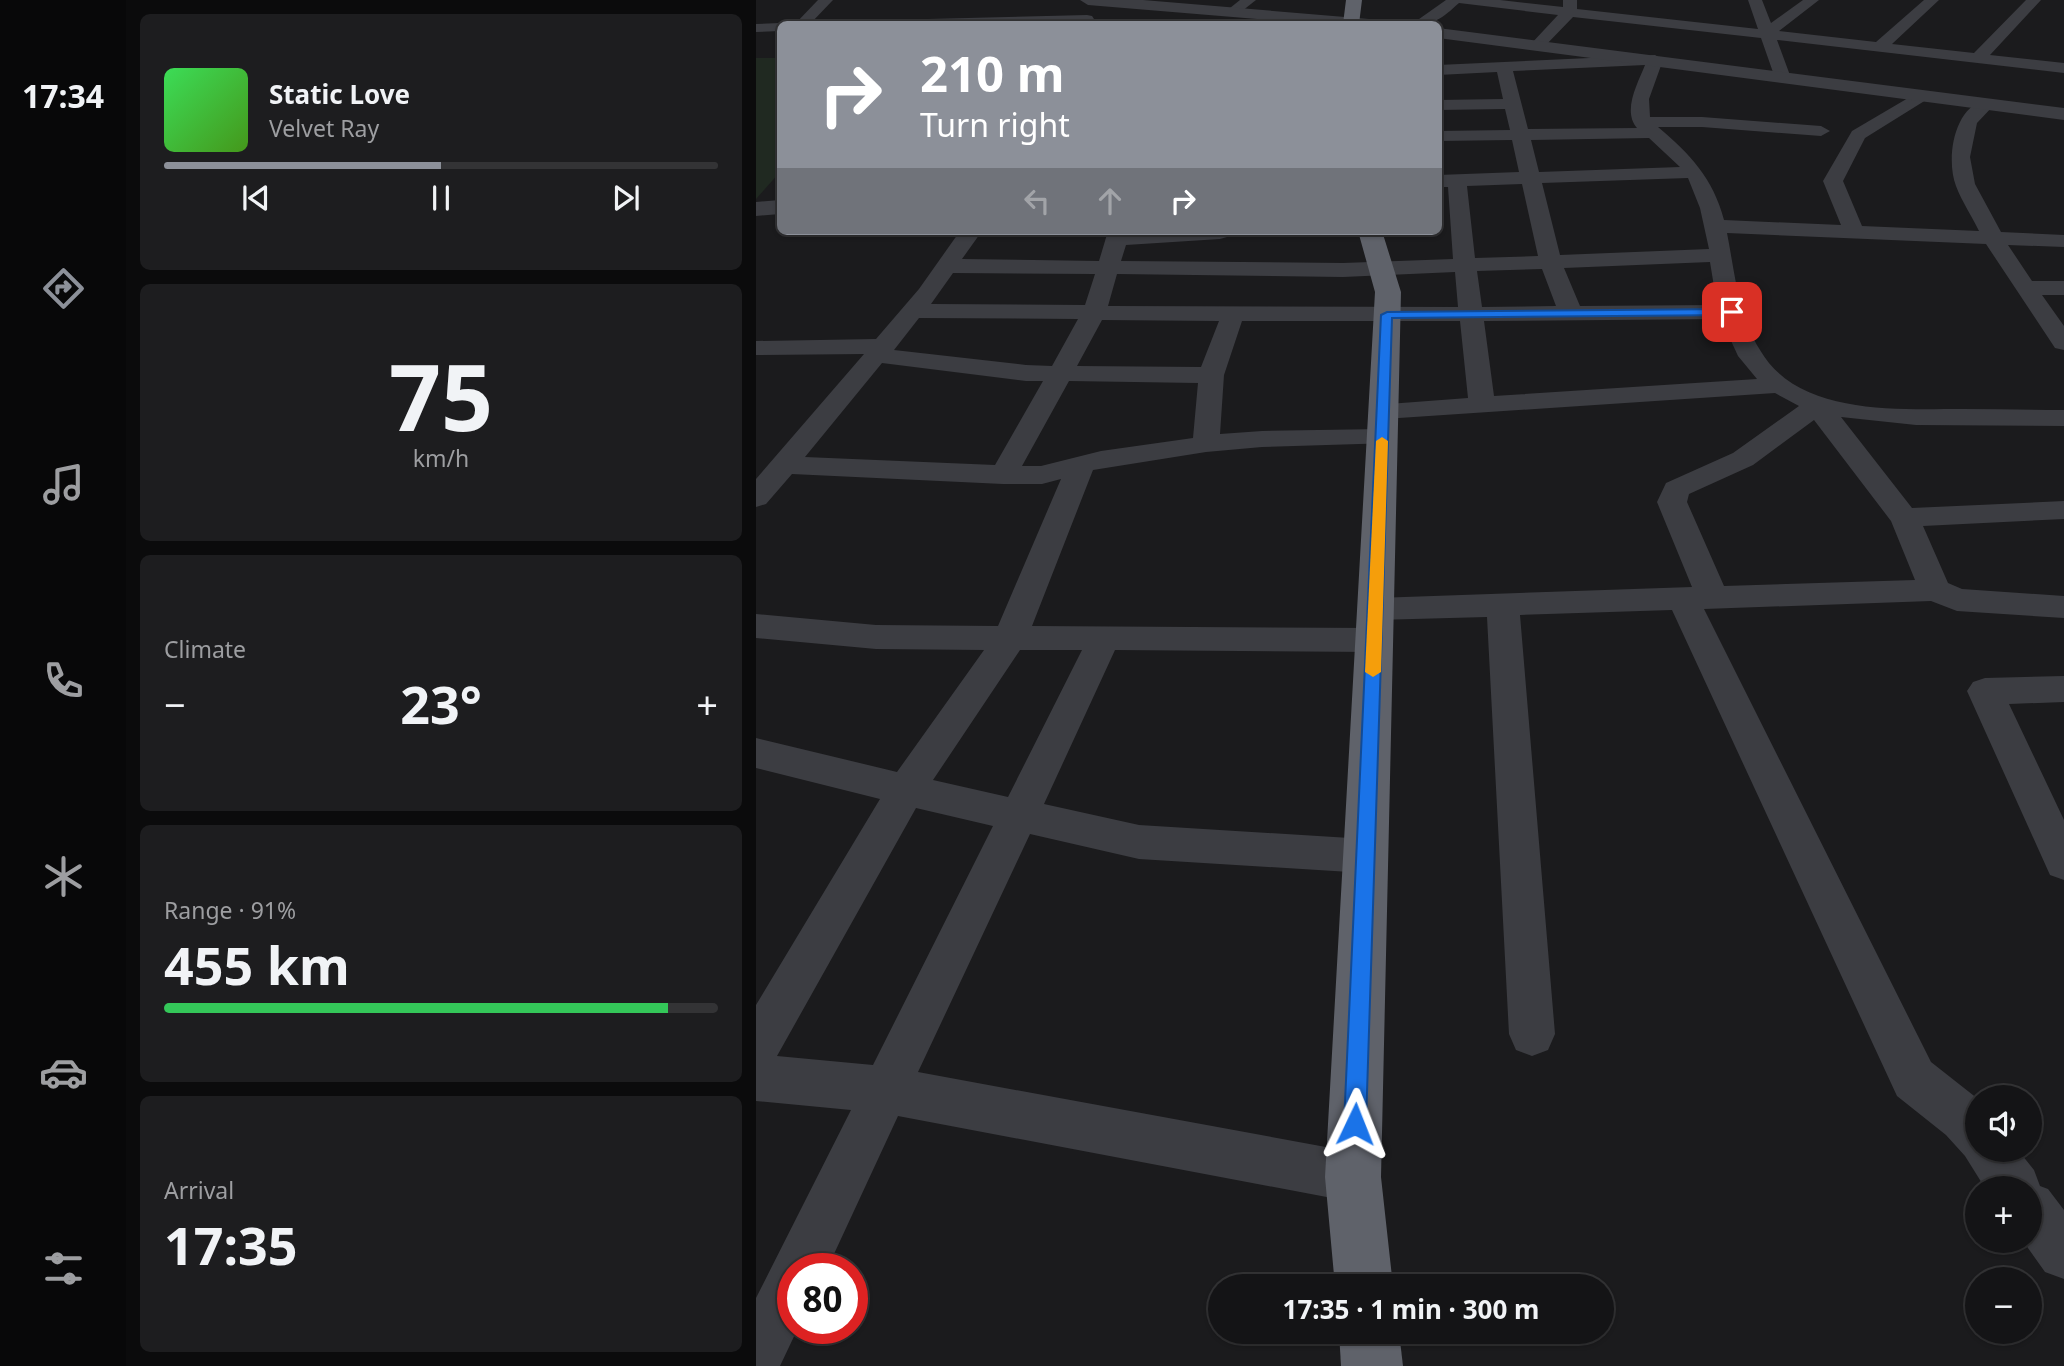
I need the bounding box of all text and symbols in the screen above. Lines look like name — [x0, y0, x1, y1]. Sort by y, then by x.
text: 210 m — [920, 40, 1065, 106]
icon: right — [805, 49, 896, 140]
text: 17:34 — [22, 74, 104, 117]
text: Static Love — [269, 76, 410, 112]
text: Turn right — [920, 103, 1070, 146]
text: Velvet Ray — [269, 112, 379, 144]
icon: previous — [237, 179, 275, 217]
icon: pause — [422, 179, 460, 217]
icon: next — [607, 179, 645, 217]
icon: left — [1018, 182, 1056, 220]
icon: ahead — [1091, 182, 1129, 220]
icon: right — [1164, 182, 1202, 220]
icon: directions — [39, 264, 88, 313]
pin — [1702, 282, 1762, 342]
icon: arrive — [1713, 293, 1751, 331]
text: 75 — [389, 334, 493, 458]
text: km/h — [413, 442, 469, 474]
icon: music — [39, 460, 88, 509]
text: Climate — [164, 633, 246, 665]
icon: phone — [39, 656, 88, 705]
text: 23° — [400, 668, 482, 739]
text: − — [164, 678, 186, 730]
text: + — [696, 678, 718, 730]
icon: climate — [39, 852, 88, 901]
text: Range · 91% — [164, 894, 296, 926]
text: 455 km — [164, 929, 350, 1000]
icon: car — [39, 1048, 88, 1097]
map controls — [1965, 1085, 2042, 1344]
button: sound — [1965, 1085, 2042, 1162]
position arrow — [1318, 1087, 1392, 1161]
text: Arrival — [164, 1174, 234, 1206]
button: + — [1965, 1176, 2042, 1253]
text: 17:35 — [164, 1209, 298, 1280]
icon: filters — [39, 1244, 88, 1293]
speed limit sign: 80 — [777, 1253, 868, 1344]
button: − — [1965, 1267, 2042, 1344]
text: 17:35 · 1 min · 300 m — [1283, 1291, 1539, 1327]

